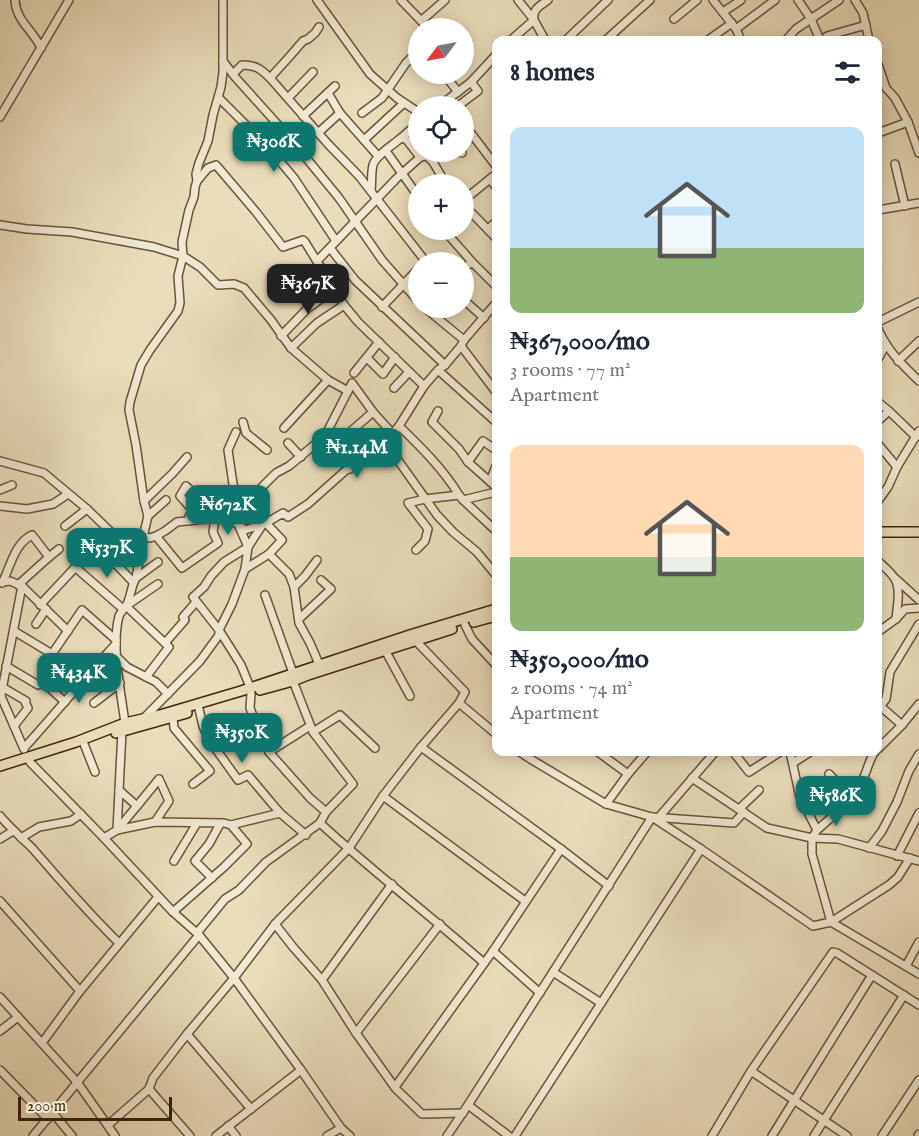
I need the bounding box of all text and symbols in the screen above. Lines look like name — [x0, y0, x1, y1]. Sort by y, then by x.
north arrow — [408, 18, 474, 84]
map controls — [408, 18, 474, 318]
text: 8 homes — [510, 56, 595, 89]
icon: filters — [831, 56, 864, 89]
button: locate — [408, 96, 474, 162]
pin: ₦306K — [232, 122, 316, 173]
text: ₦306K — [247, 129, 301, 154]
icon: home — [633, 166, 741, 274]
button: + — [408, 174, 474, 240]
button: − — [408, 252, 474, 318]
pin: ₦367K — [266, 264, 350, 315]
text: ₦367K — [281, 271, 335, 296]
text: ₦367,000/mo — [510, 325, 650, 358]
text: 3 rooms · 77 m² — [510, 358, 630, 383]
text: Apartment — [510, 383, 599, 408]
pin: ₦1.14M — [308, 428, 406, 479]
text: ₦1.14M — [326, 435, 388, 460]
icon: home — [633, 484, 741, 592]
pin: ₦672K — [186, 485, 270, 536]
text: ₦672K — [200, 492, 256, 517]
pin: ₦537K — [65, 528, 149, 579]
text: ₦537K — [81, 535, 133, 560]
text: ₦350,000/mo — [510, 643, 649, 676]
pin: ₦434K — [37, 653, 121, 704]
text: ₦434K — [51, 660, 107, 685]
text: 2 rooms · 74 m² — [510, 676, 633, 701]
text: Apartment — [510, 701, 599, 726]
pin: ₦350K — [200, 713, 284, 764]
text: ₦350K — [215, 720, 269, 745]
pin: ₦586K — [794, 776, 878, 827]
text: ₦586K — [810, 783, 862, 808]
scale bar — [18, 1094, 172, 1122]
text: 200 m — [27, 1097, 66, 1117]

